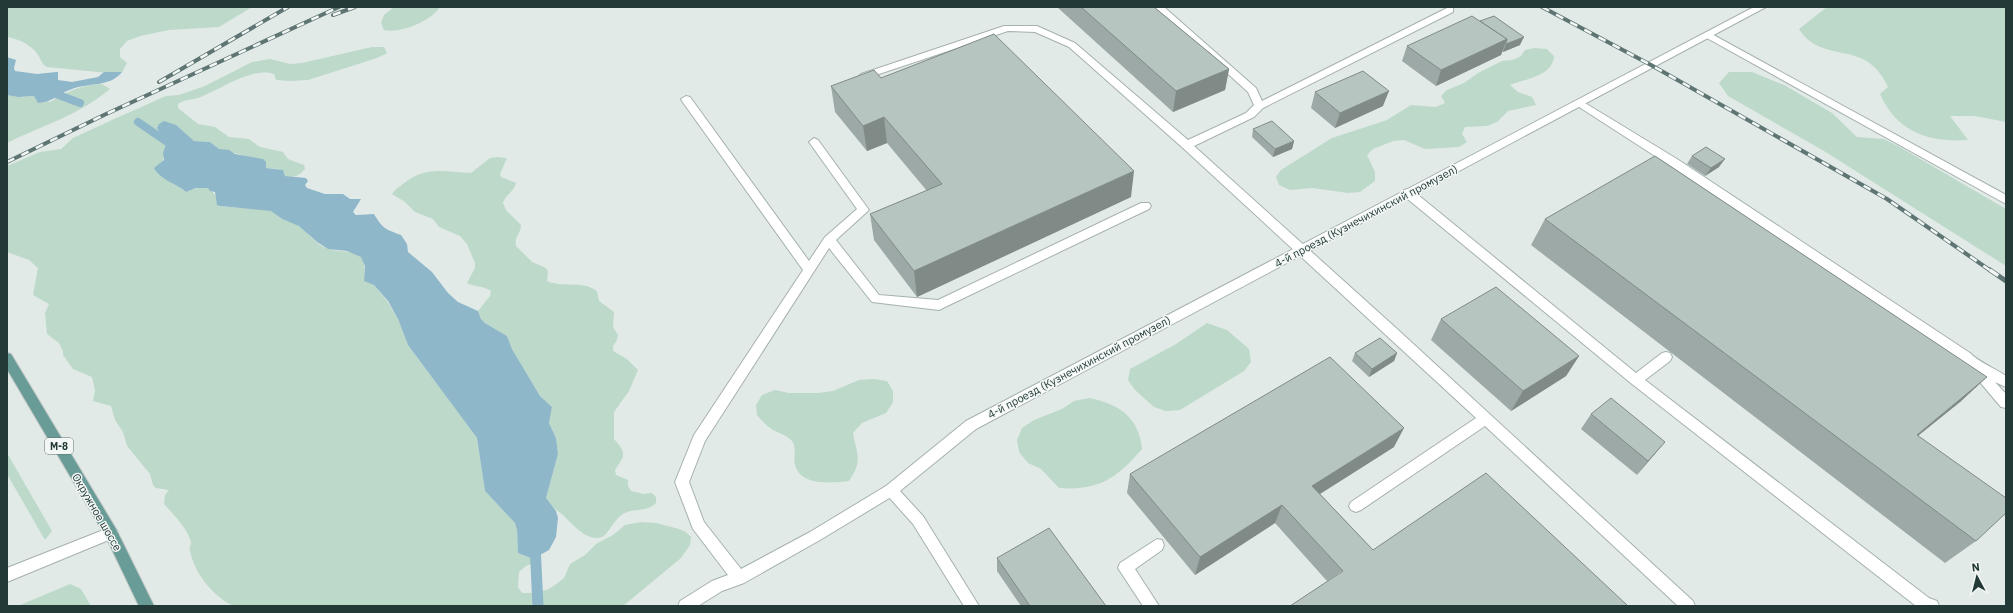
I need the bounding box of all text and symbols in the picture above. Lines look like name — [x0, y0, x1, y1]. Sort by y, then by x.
street label: 4-й проезд (Кузнечихинский промузел) — [1272, 162, 1460, 270]
street label: 4-й проезд (Кузнечихинский промузел) — [985, 313, 1173, 421]
road number: М-8 — [45, 438, 73, 454]
street label: Окружное шоссе — [69, 471, 125, 553]
north arrow — [1957, 557, 1997, 597]
text: N — [1971, 560, 1981, 575]

